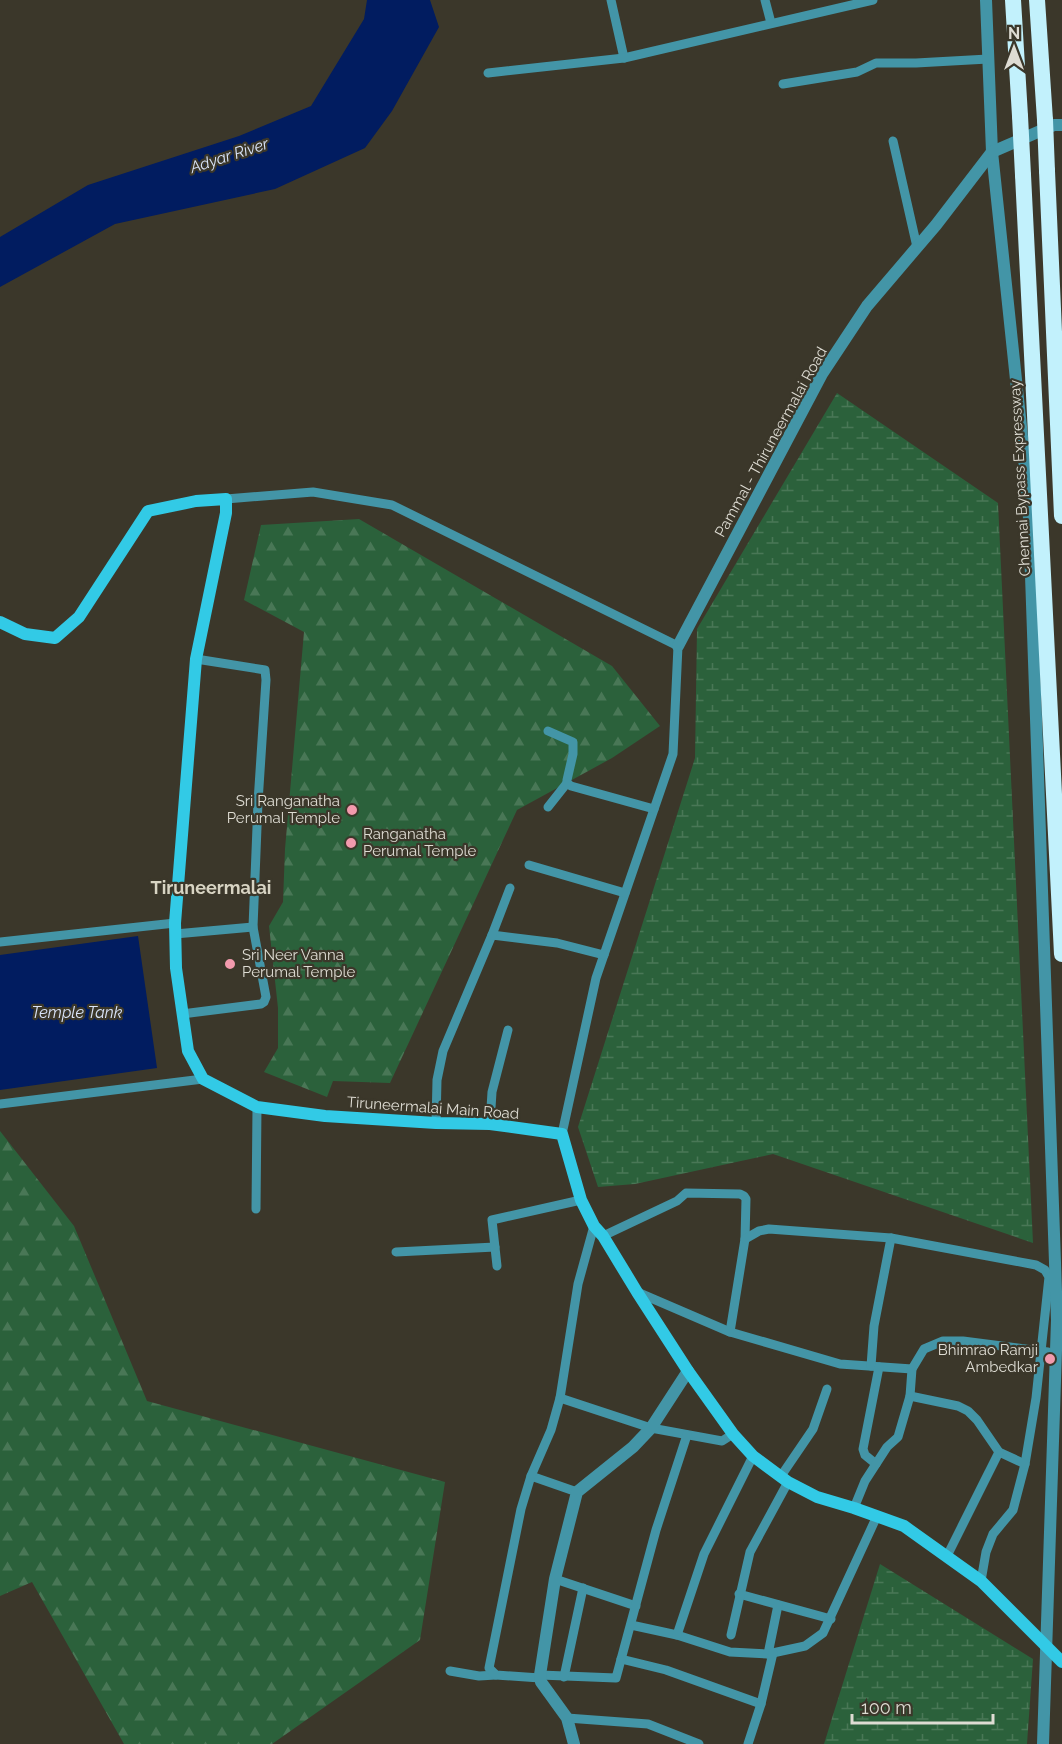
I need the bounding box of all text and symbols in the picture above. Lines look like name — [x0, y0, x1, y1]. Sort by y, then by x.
north arrow — [984, 18, 1044, 78]
text: N — [1008, 24, 1020, 43]
water label: Adyar River — [187, 134, 271, 177]
street label: Pammal - Thiruneermalai Road — [711, 344, 831, 540]
street label: Chennai Bypass Expressway — [1006, 379, 1034, 577]
place label: Sri Ranganatha Perumal Temple — [227, 792, 340, 827]
marker: Sri Ranganatha Perumal Temple — [345, 803, 359, 817]
place label: Ranganatha Perumal Temple — [363, 825, 477, 860]
marker: Ranganatha Perumal Temple — [344, 836, 358, 850]
district label: Tiruneermalai — [151, 877, 271, 898]
place label: Sri Neer Vanna Perumal Temple — [242, 946, 356, 981]
marker: Sri Neer Vanna Perumal Temple — [223, 957, 237, 971]
water label: Temple Tank — [32, 1003, 123, 1022]
street label: Tiruneermalai Main Road — [346, 1093, 520, 1123]
place label: Bhimrao Ramji Ambedkar — [938, 1341, 1039, 1376]
marker: Bhimrao Ramji Ambedkar — [1043, 1352, 1057, 1366]
scale bar — [852, 1687, 993, 1725]
text: 100 m — [861, 1697, 912, 1718]

